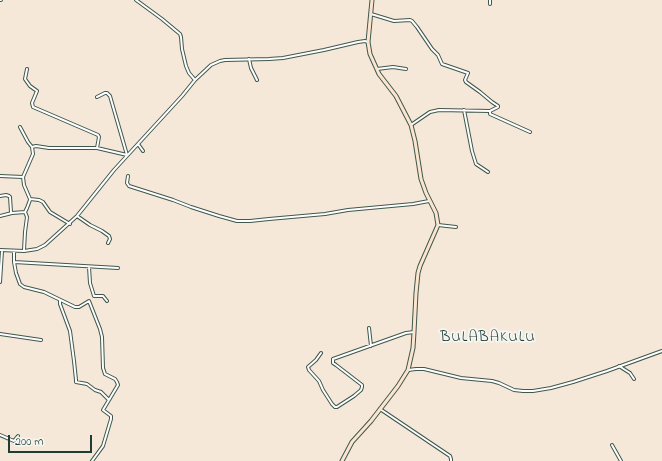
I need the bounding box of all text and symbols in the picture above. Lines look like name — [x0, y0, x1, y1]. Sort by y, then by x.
district label: BULABAKULU — [440, 330, 536, 348]
scale bar — [10, 427, 94, 453]
text: 200 m — [15, 433, 44, 451]

